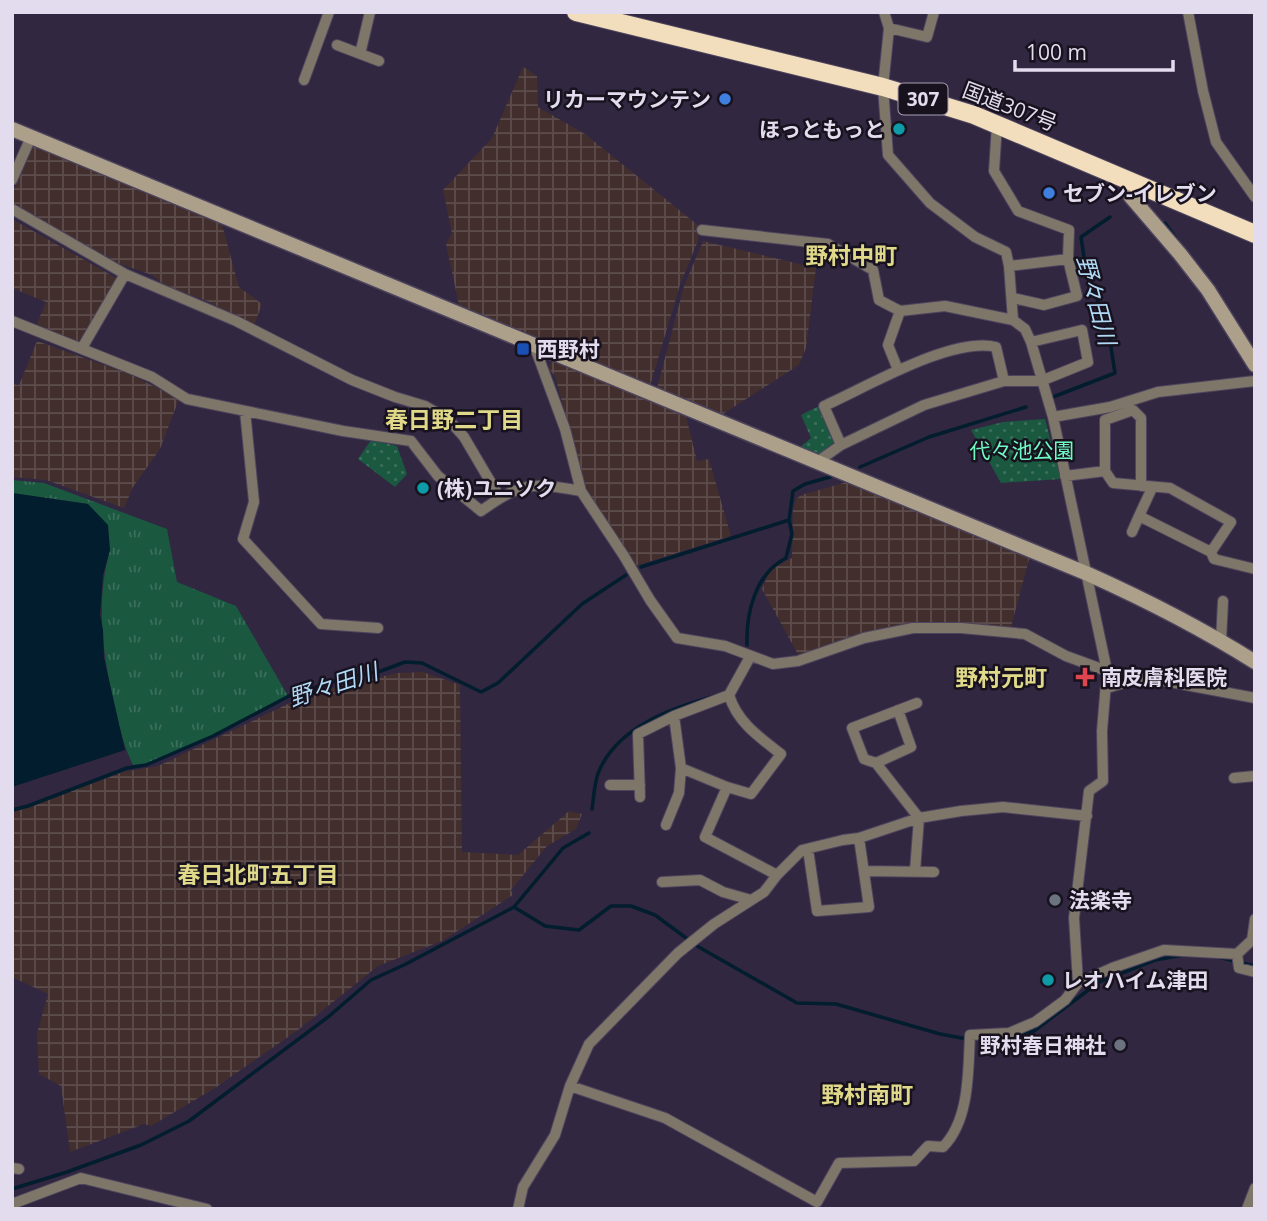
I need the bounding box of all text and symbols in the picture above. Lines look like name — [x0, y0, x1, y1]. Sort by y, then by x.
scale bar — [1015, 28, 1172, 72]
text: 100 m — [1026, 38, 1087, 66]
street label: 国道307号 — [959, 75, 1061, 137]
road number: 307 — [898, 83, 948, 114]
place label: リカーマウンテン — [543, 85, 711, 113]
marker: リカーマウンテン — [717, 91, 733, 107]
place label: ほっともっと — [759, 115, 885, 143]
marker: ほっともっと — [891, 121, 907, 137]
place label: セブン-イレブン — [1063, 179, 1217, 207]
marker: セブン-イレブン — [1041, 185, 1057, 201]
district label: 野村中町 — [805, 239, 897, 271]
water label: 野々田川 — [1070, 251, 1125, 351]
place label: 西野村 — [537, 335, 600, 363]
marker: 西野村 — [515, 341, 531, 357]
district label: 春日野二丁目 — [385, 403, 523, 435]
park label: 代々池公園 — [970, 436, 1075, 464]
place label: (株)ユニソク — [437, 474, 556, 502]
marker: (株)ユニソク — [415, 480, 431, 496]
water label: 野々田川 — [284, 654, 385, 713]
district label: 野村元町 — [955, 661, 1047, 693]
place label: 南皮膚科医院 — [1101, 663, 1227, 691]
marker: 南皮膚科医院 — [1075, 667, 1095, 687]
district label: 春日北町五丁目 — [178, 858, 339, 890]
place label: 法楽寺 — [1069, 886, 1132, 914]
marker: 法楽寺 — [1047, 892, 1063, 908]
place label: レオハイム津田 — [1062, 966, 1208, 994]
marker: レオハイム津田 — [1040, 972, 1056, 988]
place label: 野村春日神社 — [980, 1031, 1106, 1059]
marker: 野村春日神社 — [1112, 1037, 1128, 1053]
district label: 野村南町 — [821, 1078, 913, 1110]

